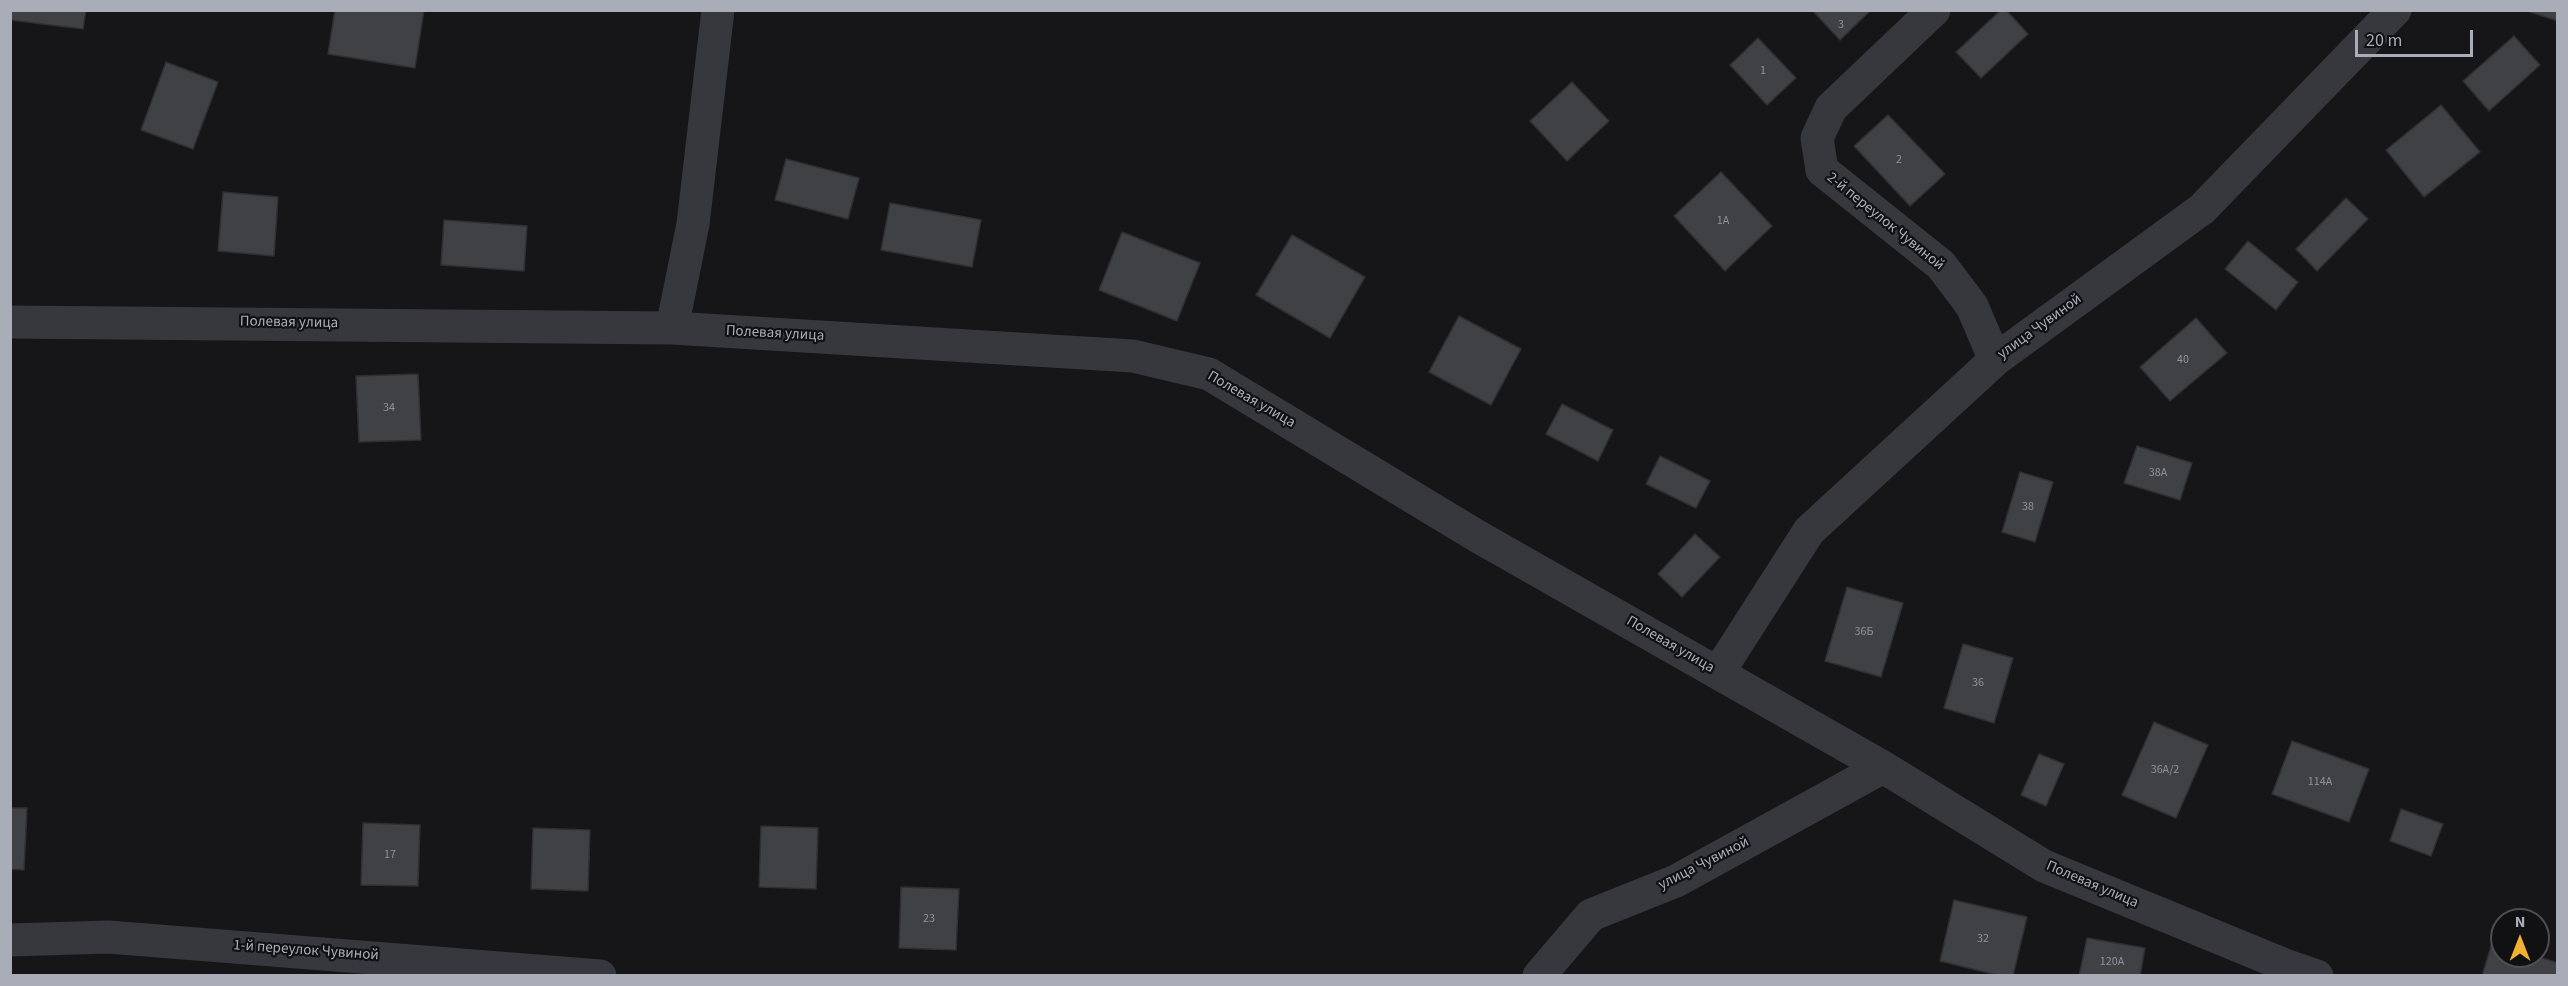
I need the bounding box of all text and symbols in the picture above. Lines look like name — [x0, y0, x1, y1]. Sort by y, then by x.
house number: 3 — [1838, 18, 1844, 32]
scale bar — [2358, 18, 2476, 56]
text: 20 m — [2366, 28, 2402, 53]
house number: 1 — [1760, 64, 1766, 78]
house number: 2 — [1896, 153, 1902, 167]
street label: 2-й переулок Чувиной — [1823, 169, 1947, 275]
house number: 1А — [1717, 214, 1729, 228]
street label: улица Чувиной — [1994, 290, 2086, 364]
street label: Полевая улица — [240, 313, 338, 333]
street label: Полевая улица — [725, 322, 825, 346]
house number: 40 — [2177, 353, 2189, 367]
street label: Полевая улица — [1204, 368, 1298, 432]
house number: 34 — [383, 401, 395, 415]
house number: 38А — [2149, 466, 2167, 480]
house number: 38 — [2022, 500, 2034, 514]
street label: Полевая улица — [1623, 613, 1717, 677]
house number: 36Б — [1855, 625, 1873, 639]
house number: 36 — [1972, 676, 1984, 690]
house number: 36А/2 — [2151, 763, 2179, 777]
house number: 114А — [2308, 775, 2332, 789]
street label: улица Чувиной — [1656, 833, 1752, 895]
house number: 17 — [384, 848, 396, 862]
street label: Полевая улица — [2043, 857, 2141, 913]
north arrow — [2490, 908, 2550, 968]
text: N — [2515, 911, 2525, 933]
house number: 23 — [923, 912, 935, 926]
house number: 32 — [1977, 932, 1989, 946]
street label: 1-й переулок Чувиной — [233, 937, 379, 965]
house number: 120А — [2100, 955, 2124, 969]

